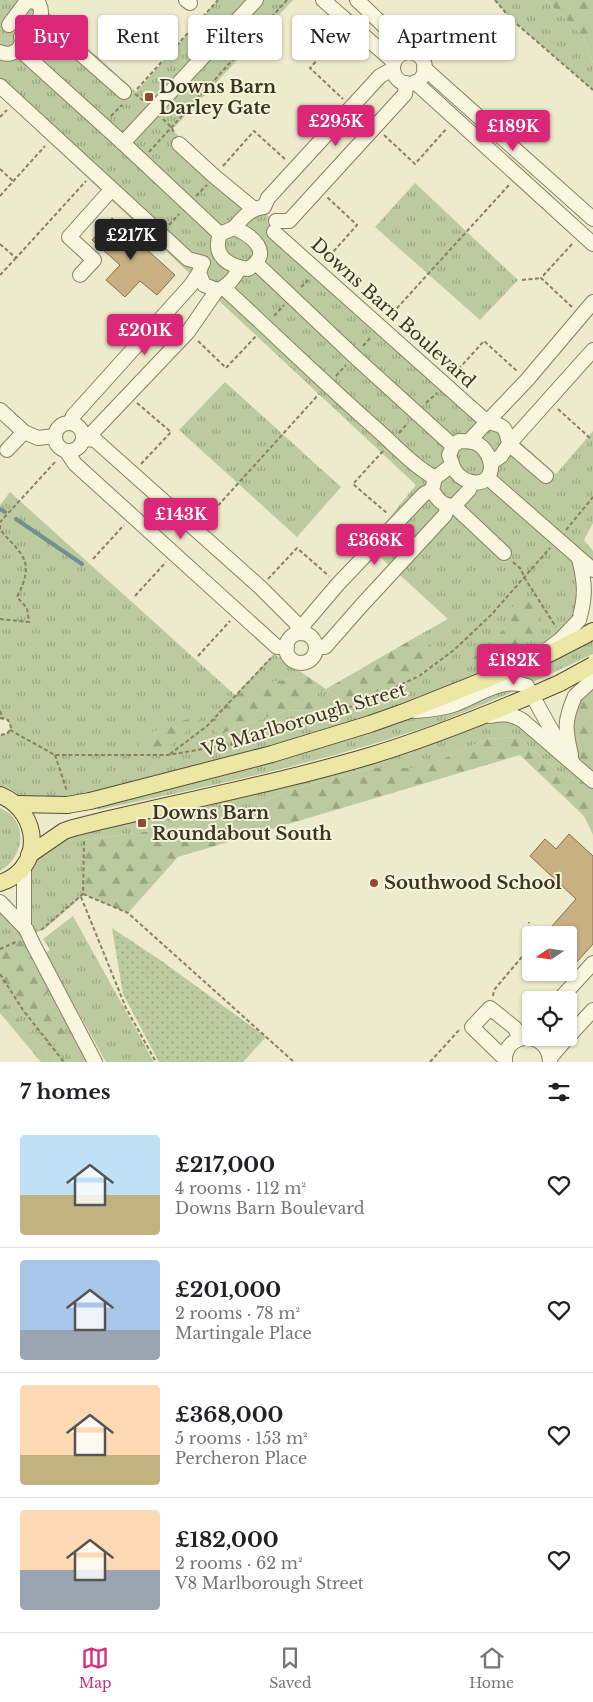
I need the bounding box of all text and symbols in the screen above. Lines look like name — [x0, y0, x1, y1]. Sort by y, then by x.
chip: Buy — [15, 15, 88, 60]
chip: Rent — [98, 15, 178, 60]
chip: Filters — [188, 15, 282, 60]
chip: New — [292, 15, 369, 60]
chip: Apartment — [379, 15, 515, 60]
place label: Downs Barn Darley Gate — [159, 76, 276, 119]
marker: Downs Barn Darley Gate — [143, 91, 155, 103]
pin: £295K — [301, 104, 371, 147]
pin: £189K — [478, 110, 548, 152]
text: £295K — [308, 111, 364, 131]
text: £189K — [487, 116, 539, 136]
pin: £217K — [96, 218, 166, 261]
text: £217K — [106, 225, 156, 245]
street label: Downs Barn Boulevard — [306, 233, 480, 393]
pin: £201K — [110, 314, 180, 356]
text: £201K — [118, 320, 172, 340]
pin: £143K — [146, 498, 216, 540]
text: £143K — [155, 504, 207, 524]
pin: £368K — [340, 524, 410, 566]
text: £368K — [347, 530, 403, 550]
pin: £182K — [479, 644, 549, 686]
text: £182K — [488, 650, 540, 670]
street label: V8 Marlborough Street — [198, 678, 409, 762]
place label: Downs Barn Roundabout South — [152, 802, 332, 845]
marker: Downs Barn Roundabout South — [136, 817, 148, 829]
place label: Southwood School — [384, 872, 562, 894]
marker: Southwood School — [368, 877, 380, 889]
north arrow — [522, 926, 578, 981]
map controls — [522, 926, 577, 1046]
button: locate — [522, 991, 577, 1046]
icon: filters — [545, 1078, 573, 1106]
text: 7 homes — [20, 1079, 111, 1105]
text: £217,000 — [175, 1152, 275, 1178]
icon: home — [60, 1155, 120, 1215]
icon: heart — [545, 1171, 573, 1199]
text: 4 rooms · 112 m² — [175, 1178, 306, 1198]
text: Downs Barn Boulevard — [175, 1198, 365, 1218]
text: £201,000 — [175, 1277, 281, 1303]
icon: home — [60, 1280, 120, 1340]
icon: heart — [545, 1296, 573, 1324]
text: 2 rooms · 78 m² — [175, 1303, 300, 1323]
text: Martingale Place — [175, 1323, 312, 1343]
text: £368,000 — [175, 1402, 283, 1428]
icon: home — [60, 1405, 120, 1465]
icon: heart — [545, 1421, 573, 1449]
text: 5 rooms · 153 m² — [175, 1428, 308, 1448]
text: Percheron Place — [175, 1448, 307, 1468]
text: £182,000 — [175, 1527, 279, 1553]
icon: home — [60, 1530, 120, 1590]
icon: heart — [545, 1546, 573, 1574]
text: 2 rooms · 62 m² — [175, 1553, 302, 1573]
text: V8 Marlborough Street — [175, 1573, 364, 1593]
tab: Map — [79, 1644, 111, 1692]
tab: Saved — [269, 1644, 311, 1692]
tab: Home — [469, 1644, 514, 1692]

